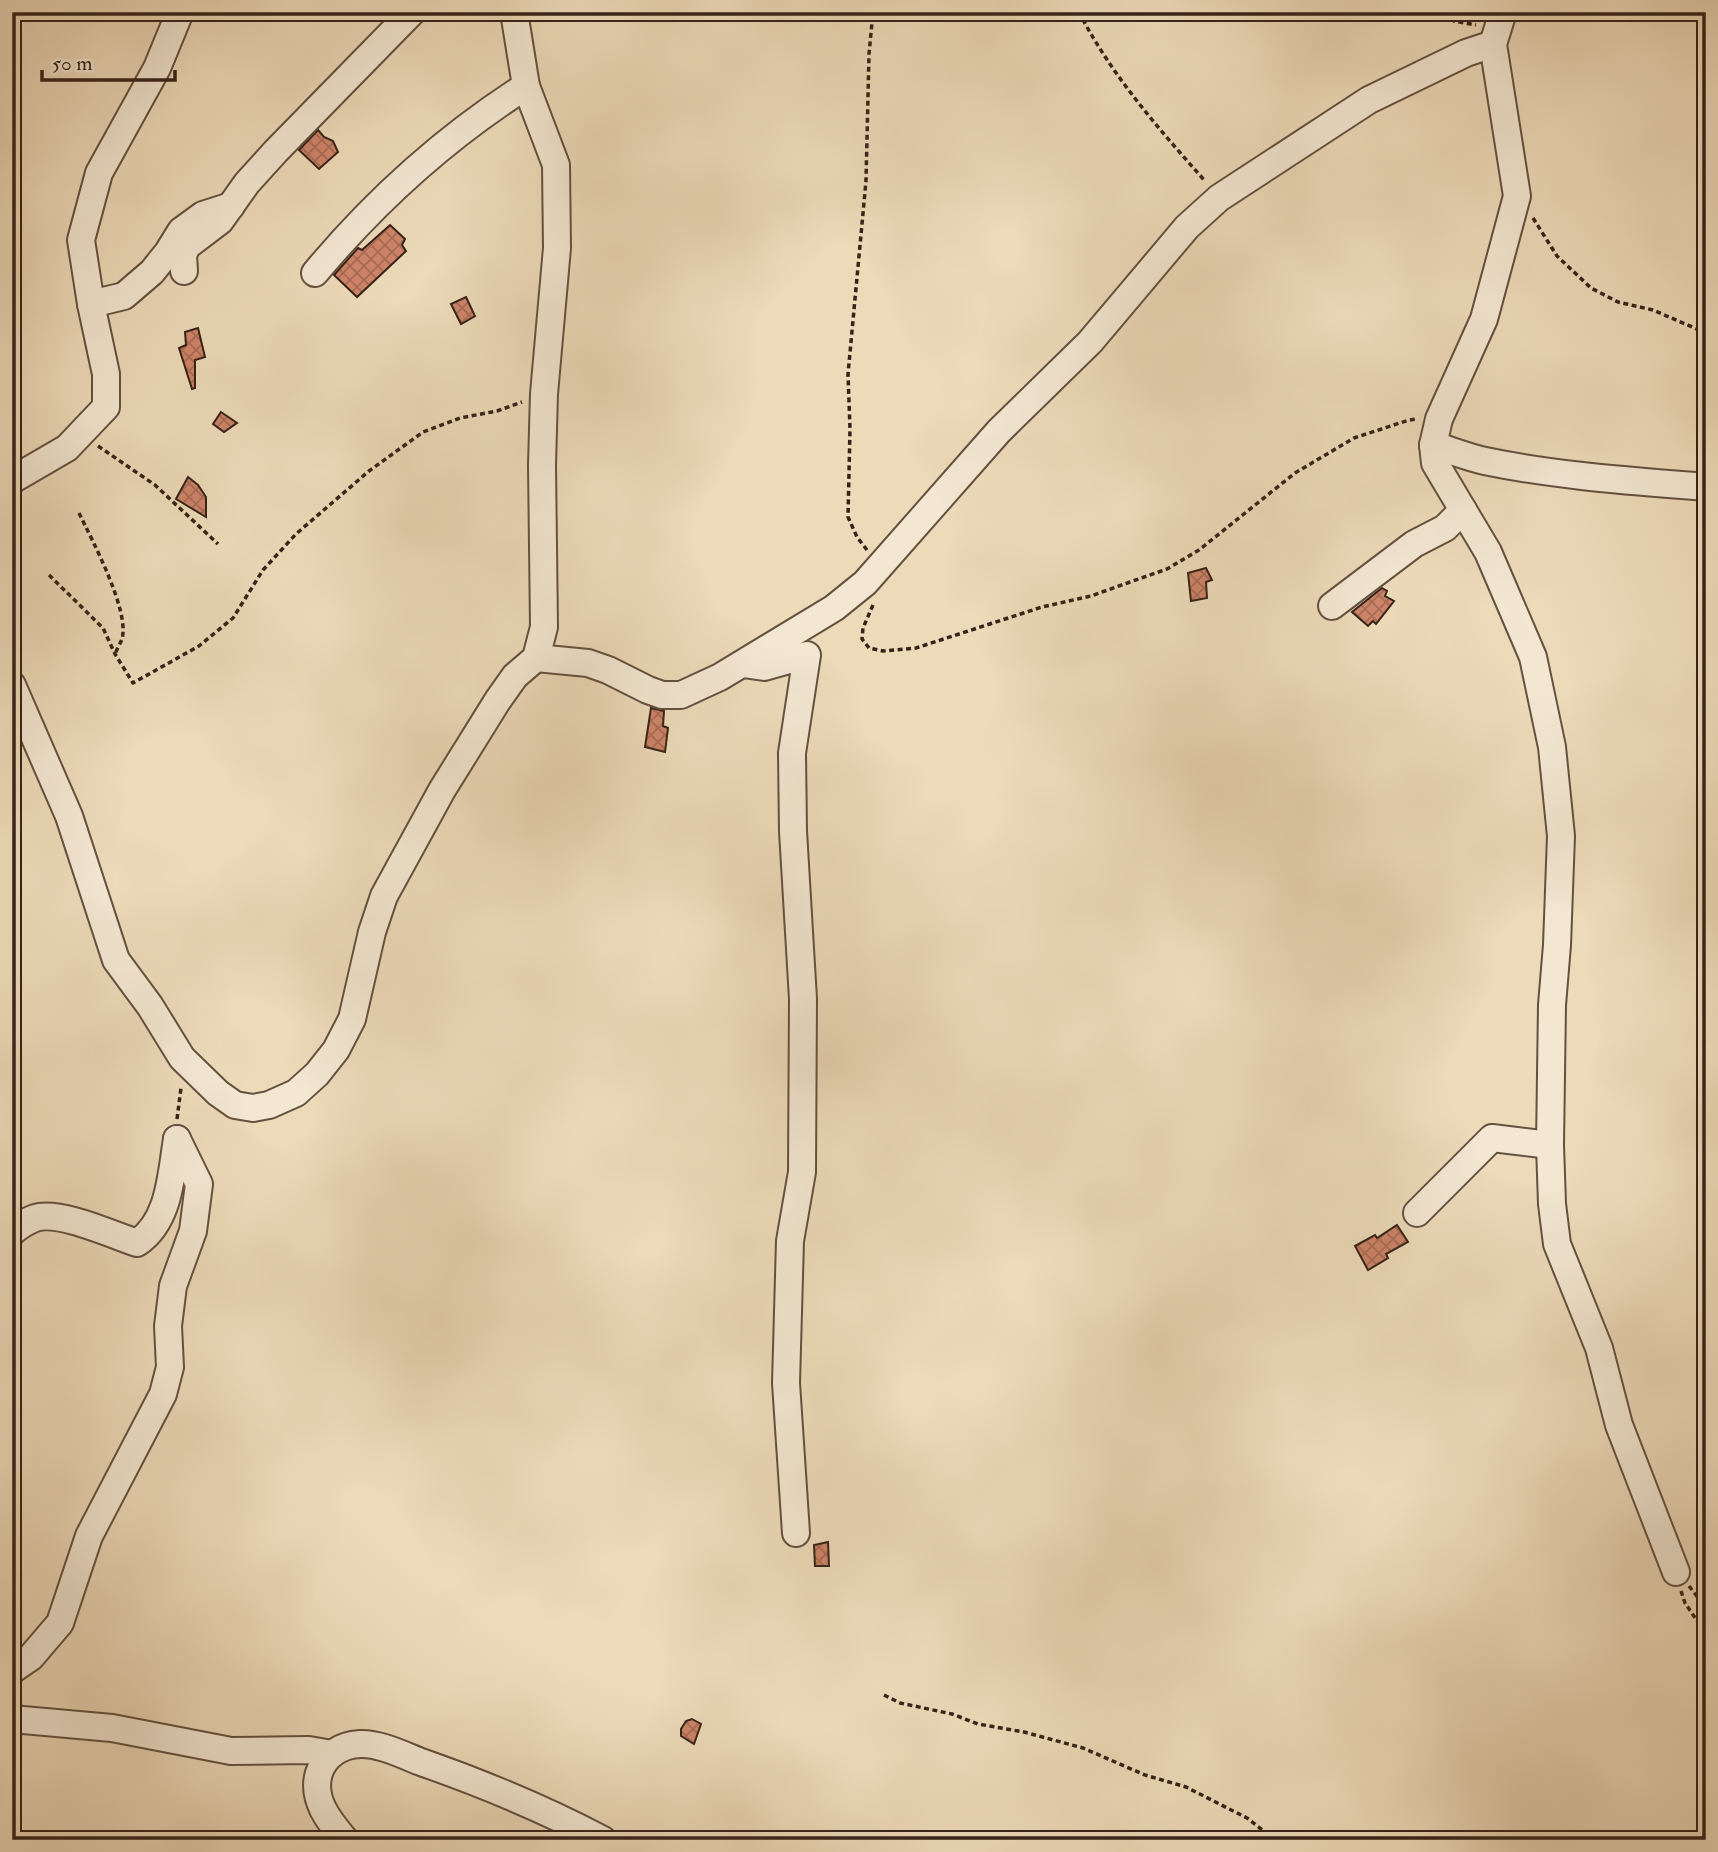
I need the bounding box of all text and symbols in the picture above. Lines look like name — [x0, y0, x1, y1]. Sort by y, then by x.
scale bar — [42, 38, 175, 82]
text: 50 m — [52, 50, 93, 77]

